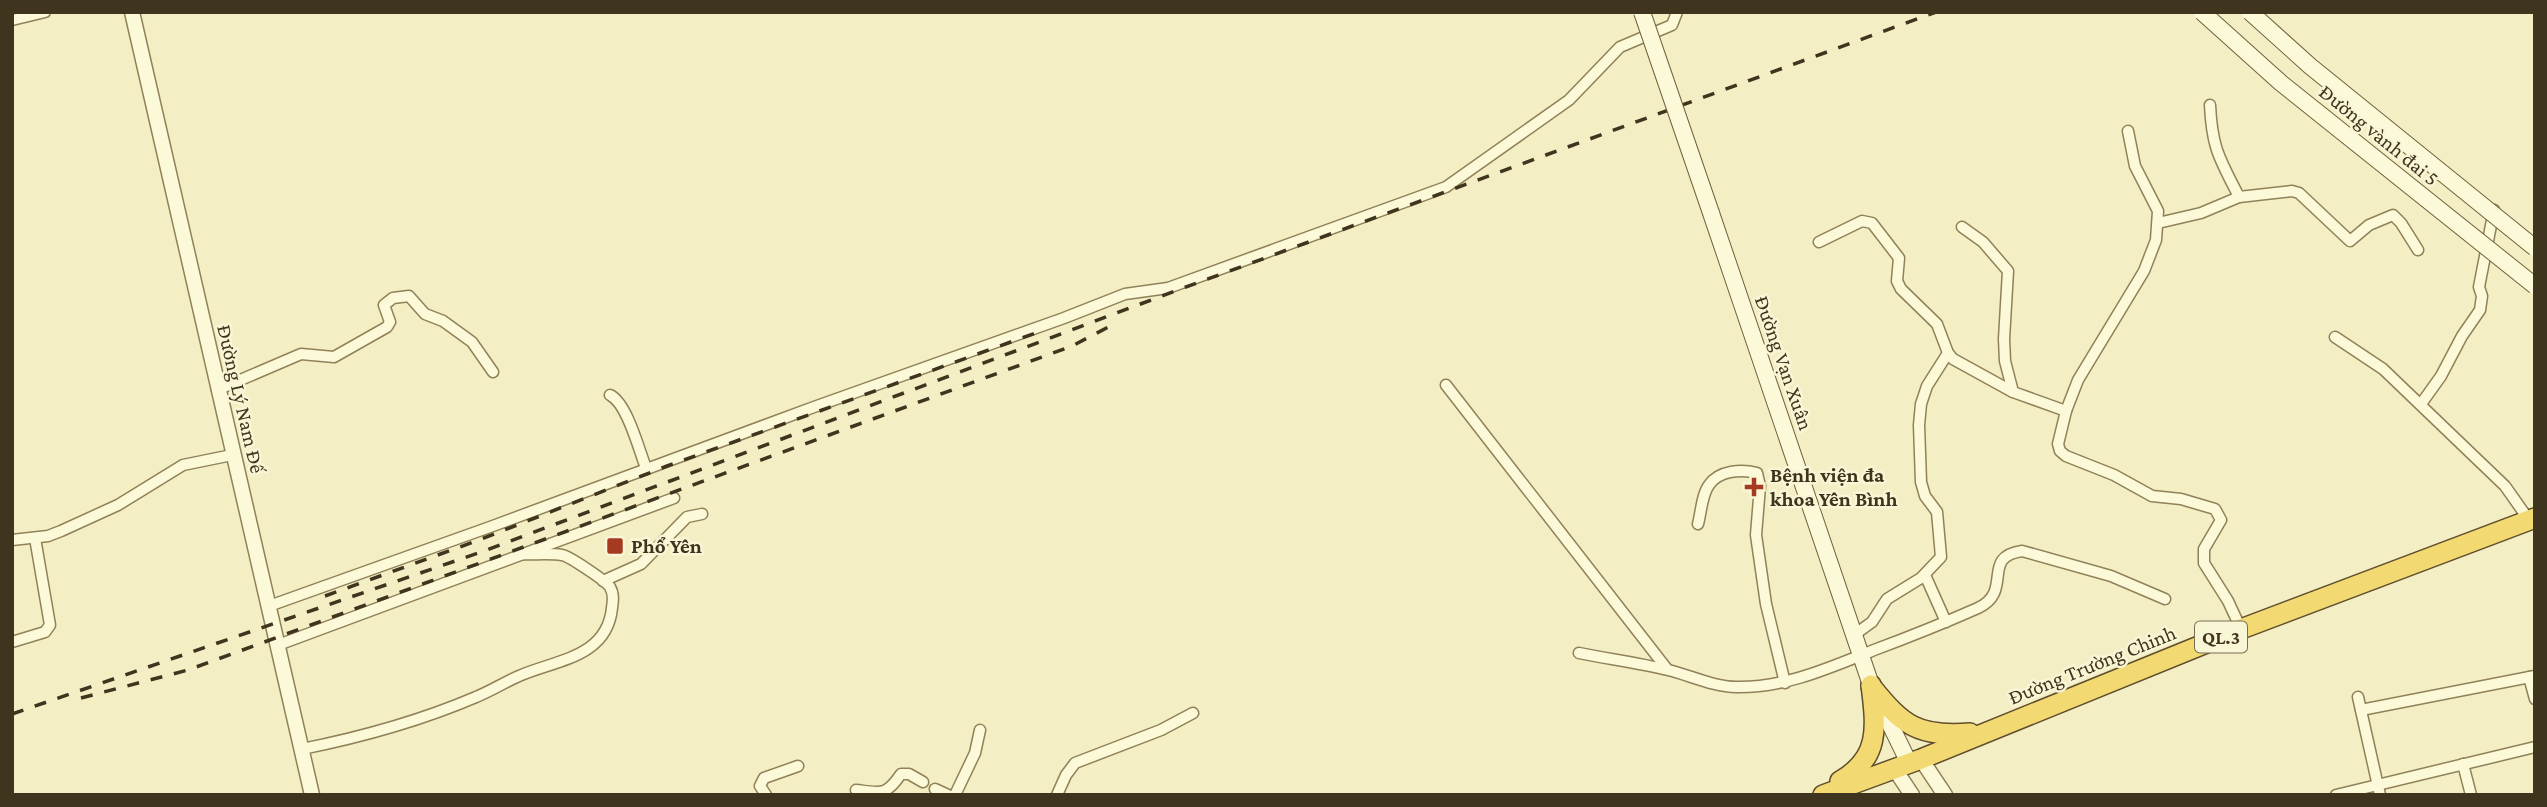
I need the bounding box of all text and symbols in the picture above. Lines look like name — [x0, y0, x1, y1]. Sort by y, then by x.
street label: Đường vành đai 5 — [2314, 79, 2444, 191]
street label: Đường Vạn Xuân — [1750, 293, 1818, 433]
street label: Đường Lý Nam Đế — [212, 322, 270, 476]
place label: Bệnh viện đa khoa Yên Bình — [1770, 463, 1897, 511]
marker: Bệnh viện đa khoa Yên Bình — [1744, 477, 1764, 497]
place label: Phổ Yên — [631, 534, 702, 558]
marker: Phổ Yên — [605, 536, 625, 556]
street label: Đường Trường Chinh — [2005, 620, 2179, 710]
road number: QL.3 — [2195, 622, 2247, 652]

